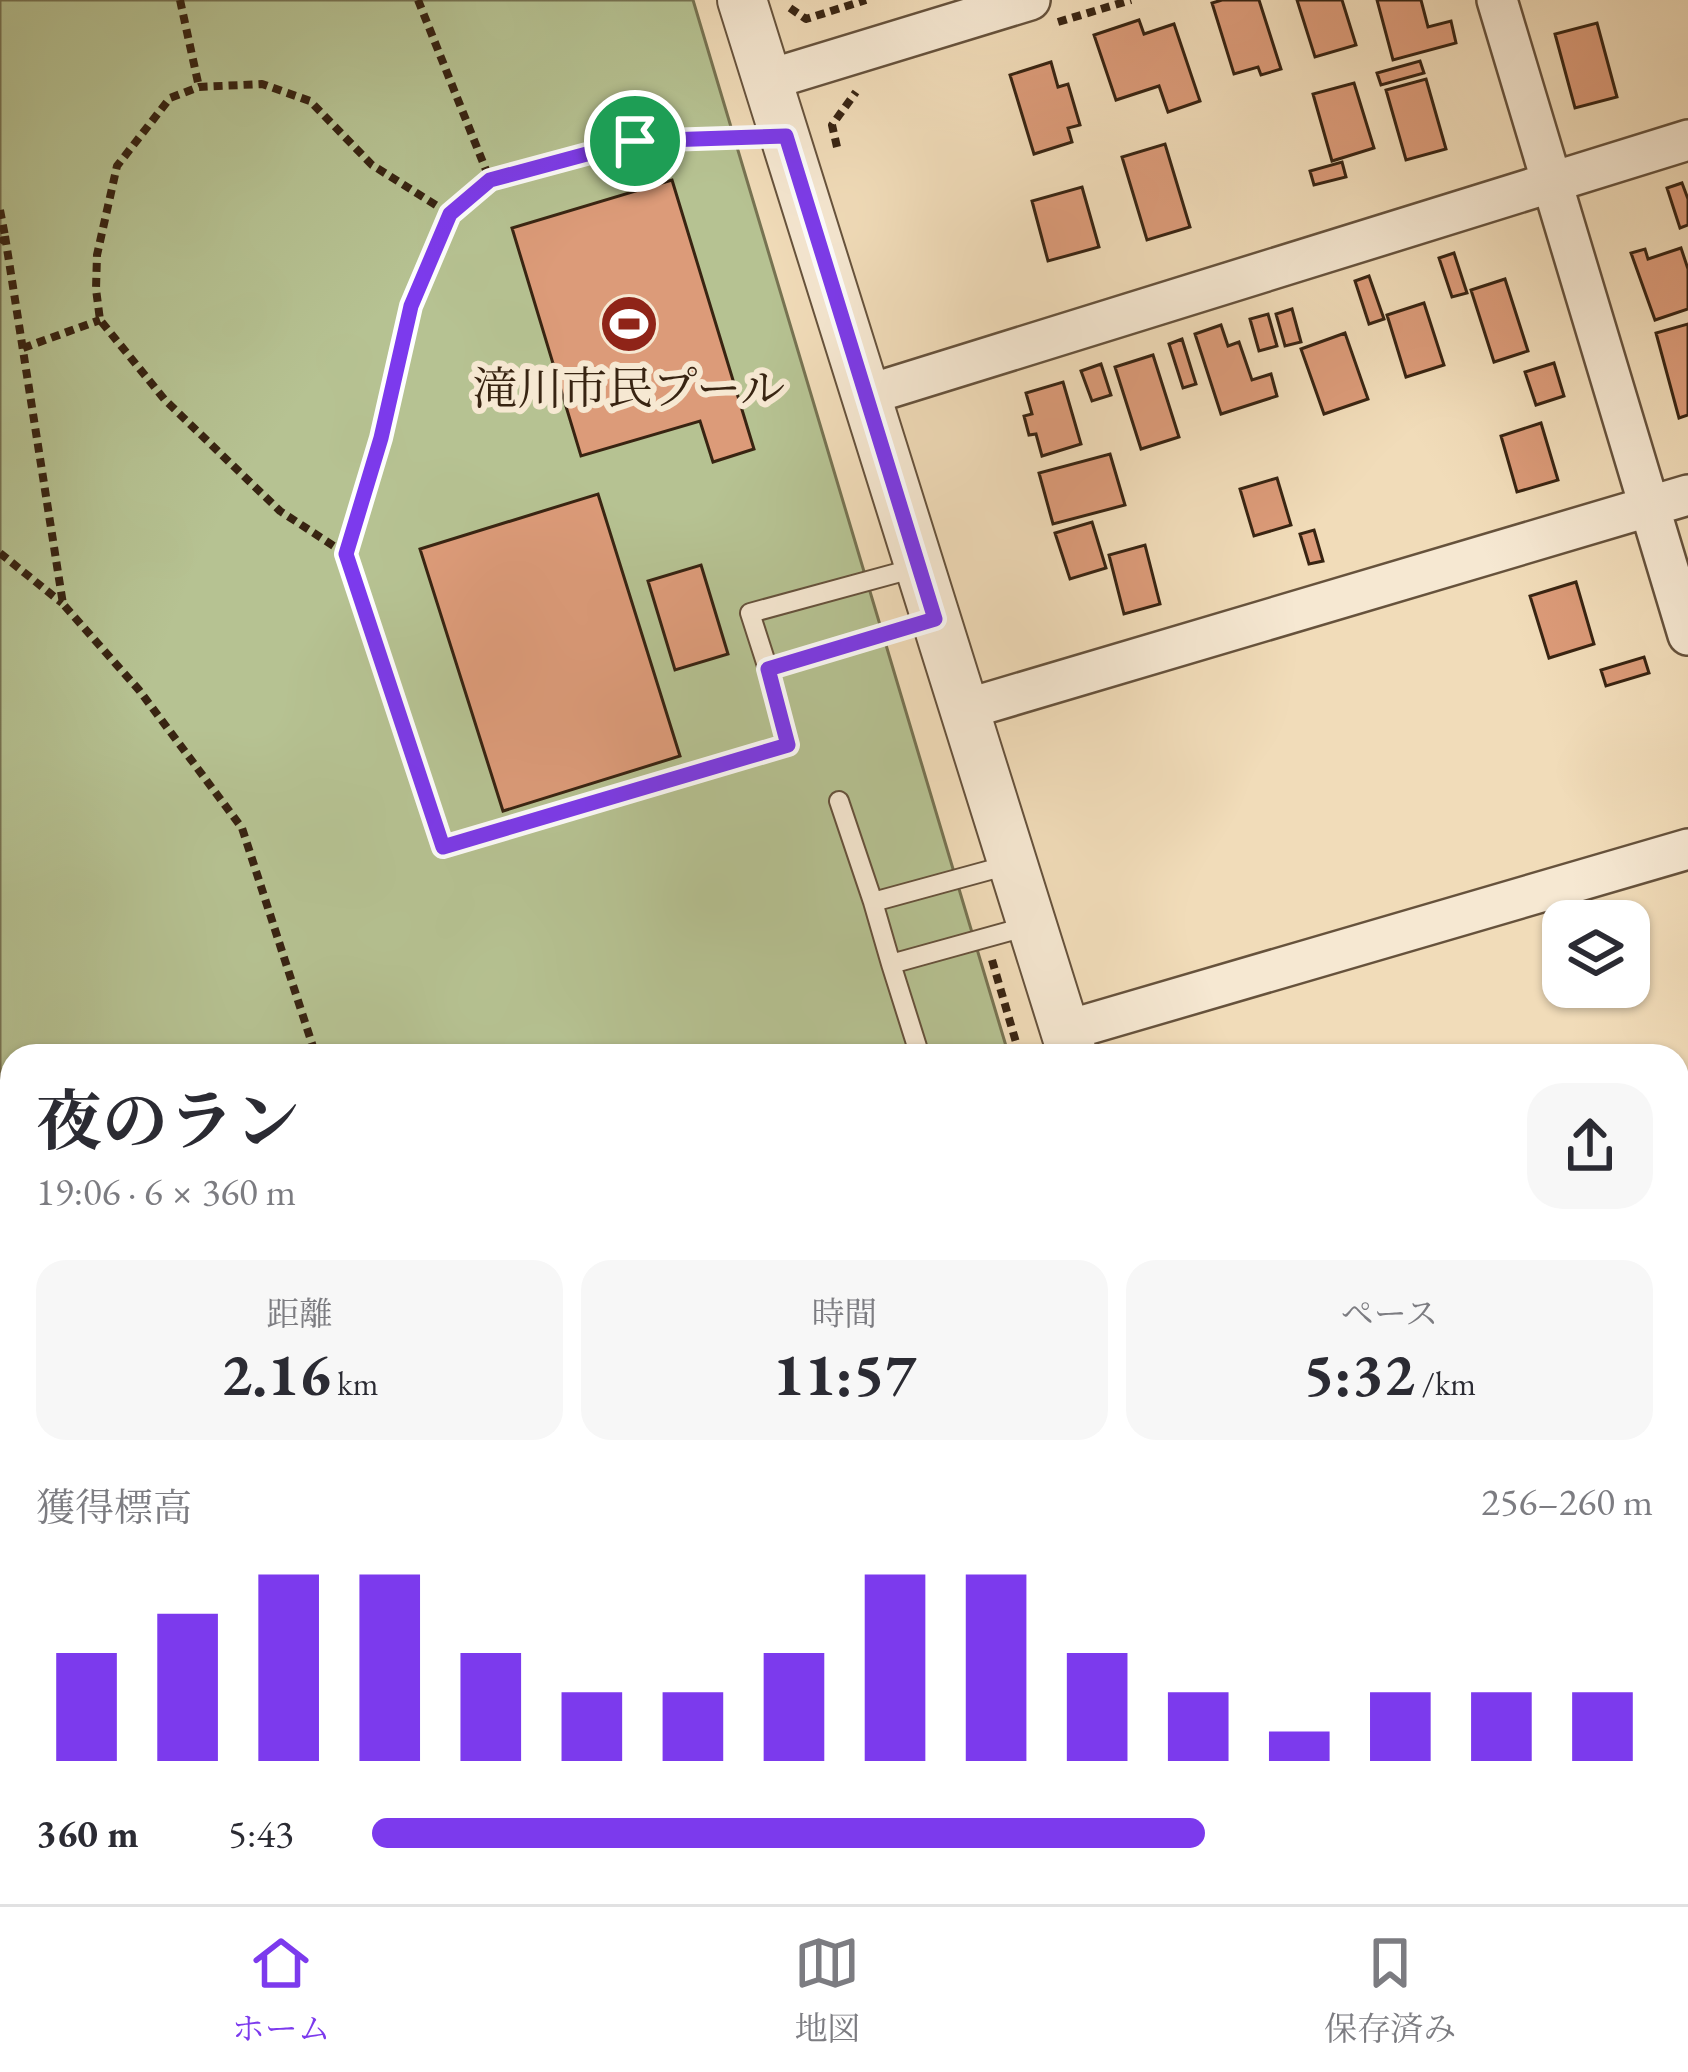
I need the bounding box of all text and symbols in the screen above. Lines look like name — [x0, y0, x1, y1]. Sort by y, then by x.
pin — [584, 90, 686, 192]
icon: arrive — [602, 108, 668, 174]
sports icon: 滝川市民プール — [598, 293, 660, 355]
place label: 滝川市民プール — [473, 359, 785, 417]
map controls — [1542, 900, 1650, 1008]
button: layers — [1542, 900, 1650, 1008]
text: 夜のラン — [36, 1078, 300, 1164]
button: share — [1527, 1083, 1653, 1209]
text: 19:06 · 6 × 360 m — [36, 1166, 296, 1217]
text: 距離 — [267, 1292, 333, 1335]
text: 時間 — [812, 1292, 878, 1335]
text: ペース — [1341, 1292, 1438, 1335]
text: 2.16 — [221, 1335, 331, 1413]
text: 11:57 — [773, 1335, 916, 1413]
text: 5:32 — [1303, 1335, 1415, 1413]
text: km — [331, 1362, 378, 1405]
text: /km — [1415, 1362, 1476, 1405]
text: 256–260 m — [1481, 1476, 1653, 1527]
text: 獲得標高 — [36, 1482, 192, 1533]
text: 360 m — [36, 1808, 139, 1859]
text: 5:43 — [228, 1808, 294, 1859]
tab: ホーム — [232, 1930, 331, 2050]
tab: 地図 — [794, 1930, 860, 2050]
tab: 保存済み — [1324, 1930, 1456, 2050]

